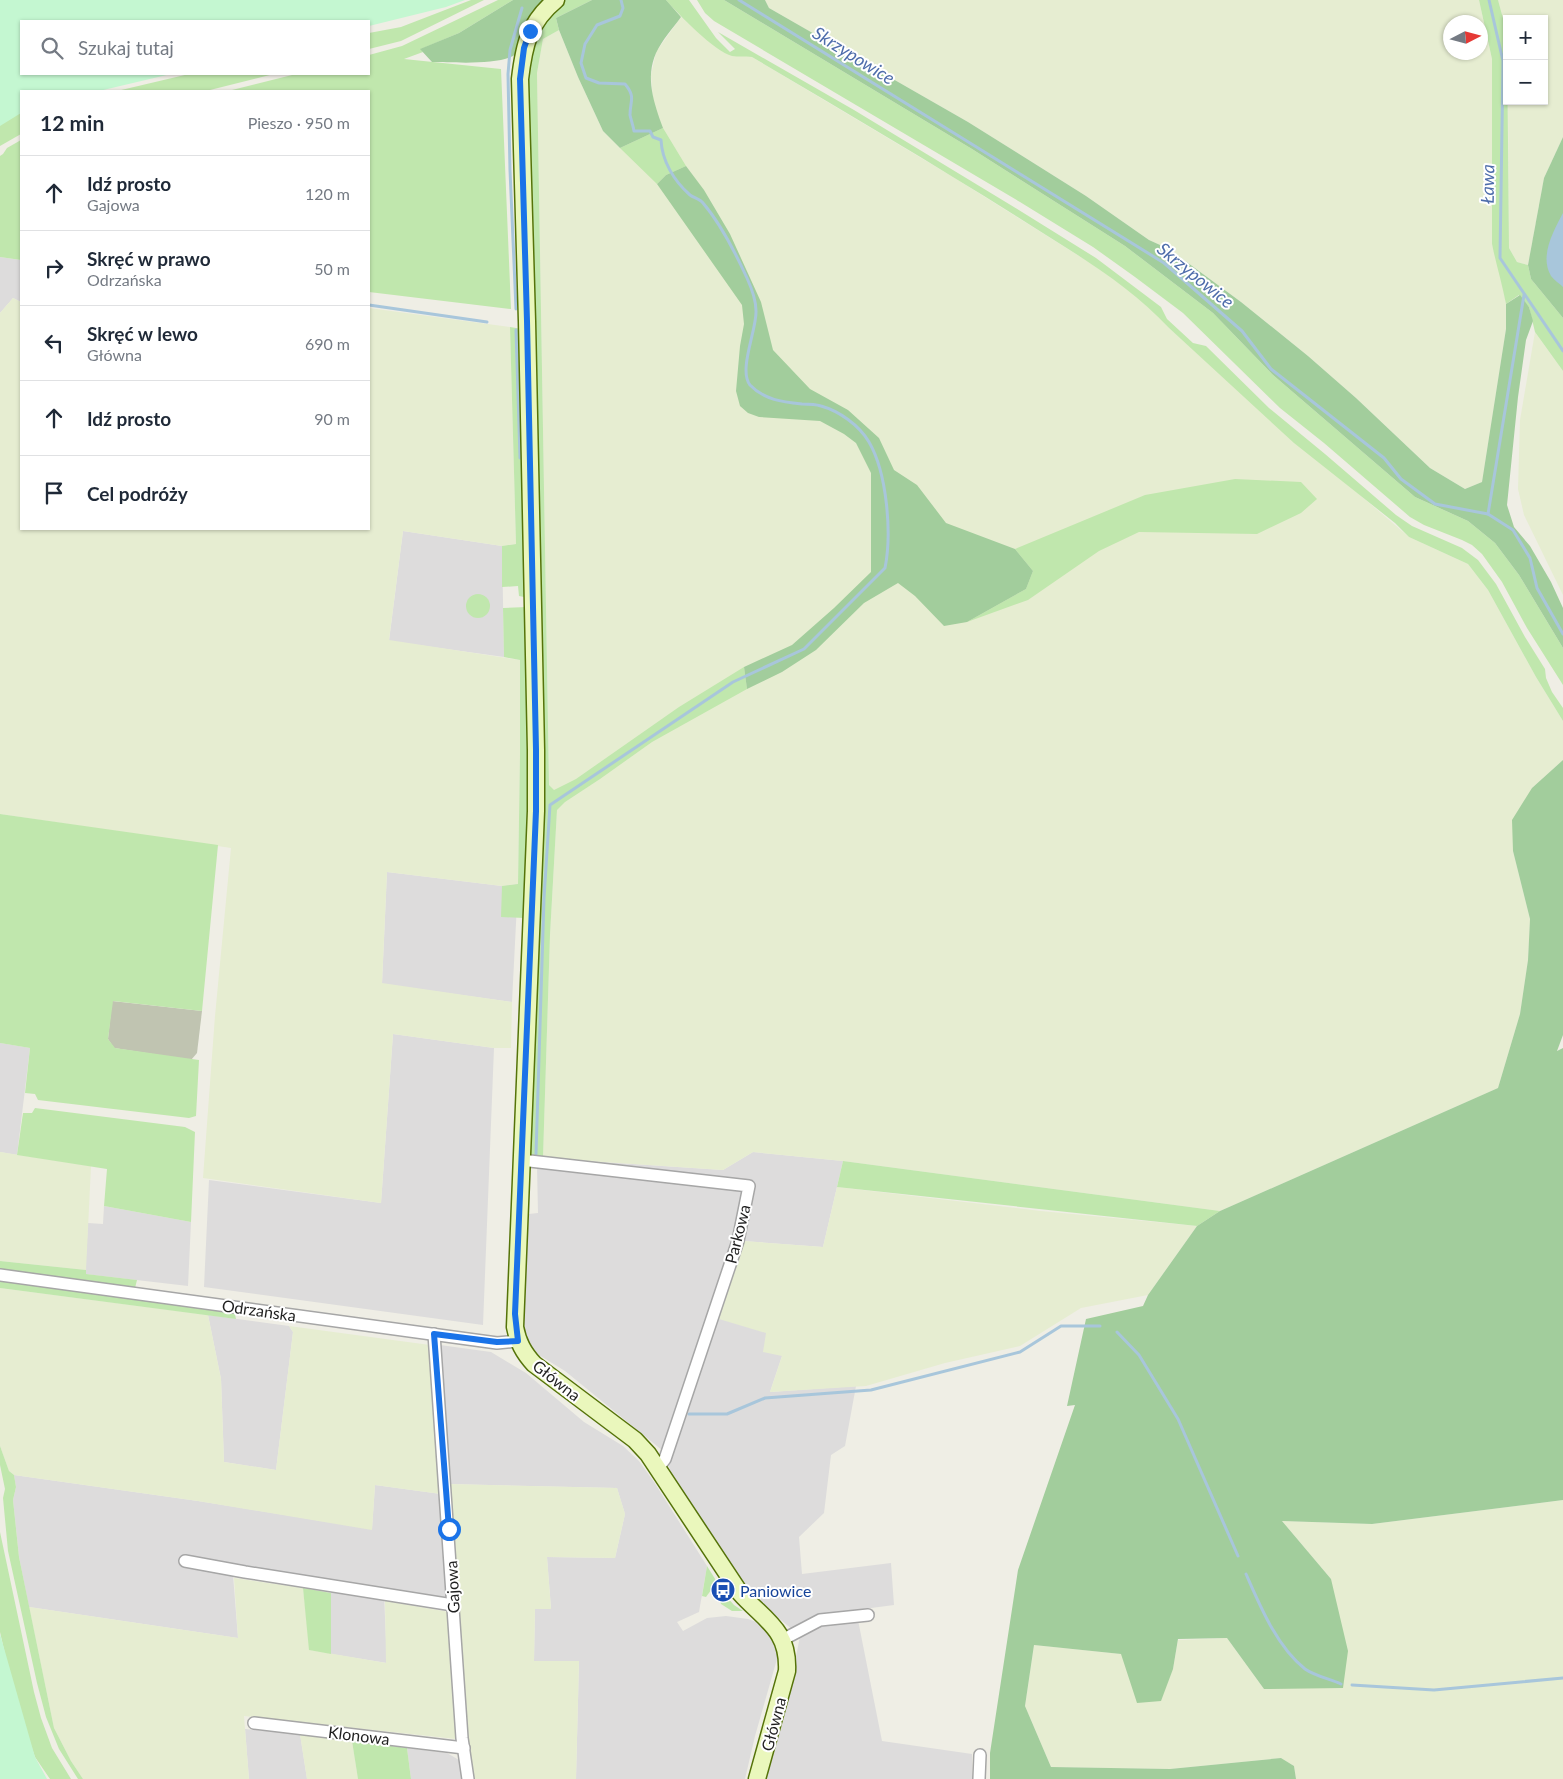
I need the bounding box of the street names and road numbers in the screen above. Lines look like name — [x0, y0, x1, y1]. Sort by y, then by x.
street label: Parkowa — [721, 1203, 753, 1265]
street label: Odrzańska — [221, 1295, 297, 1325]
street label: Główna — [529, 1356, 585, 1404]
street label: Gajowa — [441, 1560, 463, 1614]
street label: Główna — [757, 1695, 789, 1753]
street label: Klonowa — [327, 1722, 391, 1748]

